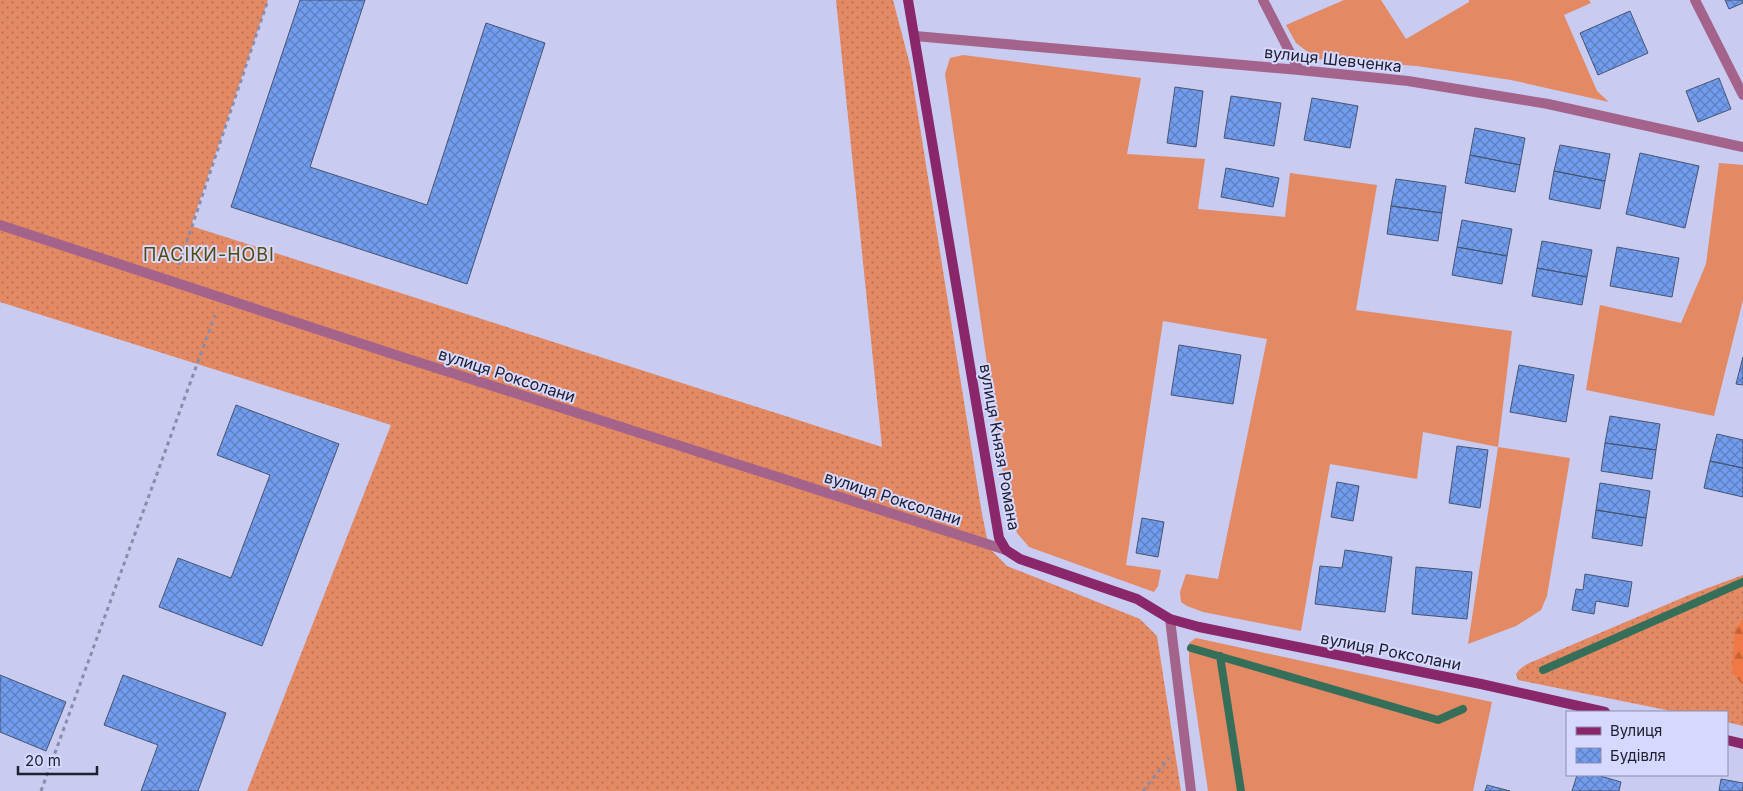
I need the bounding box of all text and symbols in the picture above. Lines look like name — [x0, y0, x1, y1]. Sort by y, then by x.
street label: вулиця Шевченка — [1263, 42, 1403, 76]
district label: ПАСІКИ-НОВІ — [143, 244, 275, 265]
street label: вулиця Роксолани — [436, 343, 578, 407]
street label: вулиця Князя Романа — [976, 362, 1024, 532]
street label: вулиця Роксолани — [822, 466, 964, 530]
street label: вулиця Роксолани — [1319, 628, 1463, 674]
legend — [1566, 711, 1728, 776]
text: Вулиця — [1610, 721, 1662, 740]
scale bar — [18, 744, 96, 776]
text: Будівля — [1610, 746, 1666, 765]
text: 20 m — [25, 751, 61, 770]

